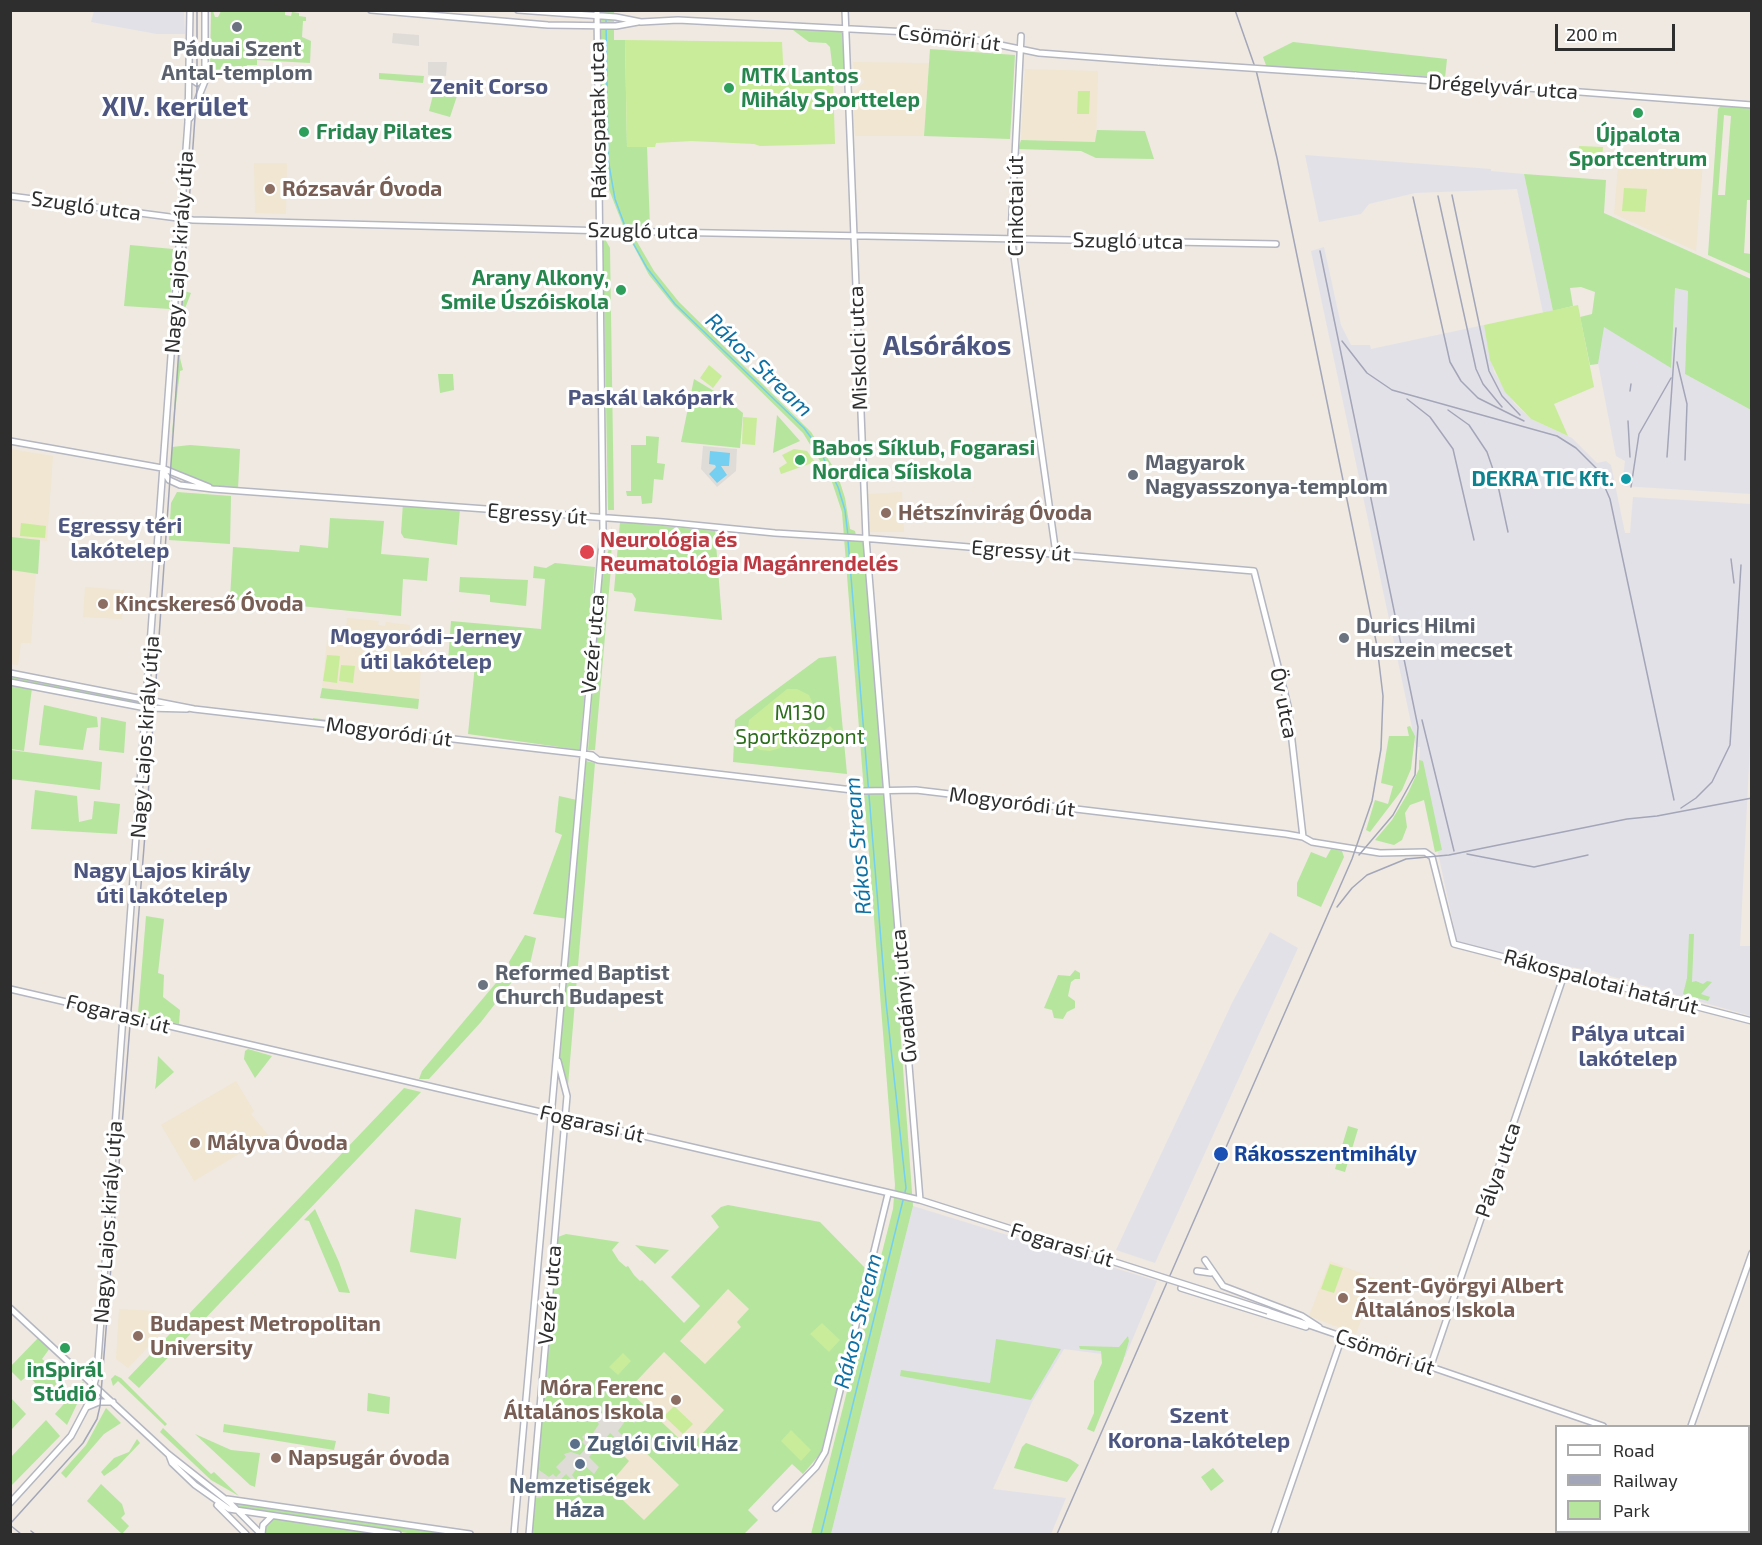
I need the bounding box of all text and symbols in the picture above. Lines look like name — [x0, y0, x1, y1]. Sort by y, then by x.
scale bar — [1558, 12, 1678, 50]
street label: Csömöri út — [896, 19, 1002, 57]
marker: Páduai Szent Antal-templom — [230, 20, 244, 34]
text: 200 m — [1566, 23, 1618, 45]
place label: Páduai Szent Antal-templom — [161, 36, 313, 86]
street label: Rákospatak utca — [584, 41, 612, 199]
place label: MTK Lantos Mihály Sporttelep — [741, 63, 920, 113]
street label: Drégelyvár utca — [1427, 69, 1579, 105]
district label: Zenit Corso — [430, 74, 548, 100]
marker: MTK Lantos Mihály Sporttelep — [722, 81, 736, 95]
district label: XIV. kerület — [102, 91, 248, 123]
marker: Újpalota Sportcentrum — [1631, 106, 1645, 120]
place label: Friday Pilates — [316, 119, 452, 145]
place label: Újpalota Sportcentrum — [1569, 122, 1707, 172]
marker: Friday Pilates — [297, 125, 311, 139]
street label: Nagy Lajos király útja — [159, 150, 199, 354]
street label: Cinkotai út — [1003, 155, 1029, 257]
place label: Rózsavár Óvoda — [282, 176, 442, 202]
marker: Rózsavár Óvoda — [263, 182, 277, 196]
street label: Szugló utca — [29, 186, 143, 226]
street label: Szugló utca — [587, 217, 699, 245]
street label: Szugló utca — [1072, 227, 1184, 255]
place label: Arany Alkony, Smile Úszóiskola — [441, 265, 609, 315]
marker: Arany Alkony, Smile Úszóiskola — [614, 283, 628, 297]
street label: Miskolci utca — [843, 285, 873, 411]
water label: Rákos Stream — [700, 307, 818, 423]
district label: Alsórákos — [883, 330, 1011, 362]
district label: Paskál lakópark — [568, 385, 734, 411]
place label: Babos Síklub, Fogarasi Nordica Síiskola — [812, 435, 1035, 485]
place label: Magyarok Nagyasszonya-templom — [1145, 450, 1388, 500]
marker: Babos Síklub, Fogarasi Nordica Síiskola — [793, 453, 807, 467]
place label: DEKRA TIC Kft. — [1471, 466, 1614, 492]
marker: Magyarok Nagyasszonya-templom — [1126, 468, 1140, 482]
marker: DEKRA TIC Kft. — [1619, 472, 1633, 486]
street label: Egressy út — [486, 498, 588, 530]
place label: Hétszínvirág Óvoda — [898, 500, 1092, 526]
marker: Hétszínvirág Óvoda — [879, 506, 893, 520]
district label: Egressy téri lakótelep — [58, 513, 182, 564]
place label: Neurológia és Reumatológia Magánrendelés — [600, 527, 898, 577]
street label: Egressy út — [970, 535, 1072, 567]
marker: Neurológia és Reumatológia Magánrendelés — [578, 543, 596, 561]
place label: Kincskereső Óvoda — [115, 591, 304, 617]
street label: Vezér utca — [576, 593, 610, 695]
marker: Kincskereső Óvoda — [96, 597, 110, 611]
place label: Durics Hilmi Huszein mecset — [1356, 613, 1513, 663]
district label: Mogyoródi–Jerney úti lakótelep — [330, 624, 522, 676]
marker: Durics Hilmi Huszein mecset — [1337, 631, 1351, 645]
street label: Nagy Lajos király útja — [125, 635, 165, 839]
street label: Öv utca — [1265, 665, 1303, 741]
park label: M130 Sportközpont — [735, 700, 865, 750]
street label: Mogyoródi út — [324, 712, 454, 752]
water label: Rákos Stream — [839, 776, 877, 916]
street label: Mogyoródi út — [947, 782, 1077, 822]
district label: Nagy Lajos király úti lakótelep — [73, 858, 251, 909]
street label: Gvadányi utca — [886, 928, 922, 1064]
street label: Rákospalotai határút — [1501, 944, 1701, 1020]
place label: Reformed Baptist Church Budapest — [495, 960, 670, 1010]
marker: Reformed Baptist Church Budapest — [476, 978, 490, 992]
street label: Fogarasi út — [63, 989, 173, 1039]
district label: Pálya utcai lakótelep — [1571, 1021, 1685, 1072]
street label: Fogarasi út — [537, 1100, 647, 1148]
street label: Pálya utca — [1470, 1119, 1526, 1221]
street label: Nagy Lajos király útja — [88, 1120, 128, 1324]
place label: Mályva Óvoda — [207, 1130, 348, 1156]
marker: Mályva Óvoda — [188, 1136, 202, 1150]
place label: Rákosszentmihály — [1234, 1141, 1417, 1167]
marker: Rákosszentmihály — [1212, 1145, 1230, 1163]
street label: Fogarasi út — [1007, 1217, 1117, 1273]
street label: Vezér utca — [533, 1244, 567, 1346]
water label: Rákos Stream — [828, 1251, 888, 1391]
place label: Szent-Györgyi Albert Általános Iskola — [1355, 1273, 1564, 1323]
marker: Szent-Györgyi Albert Általános Iskola — [1336, 1291, 1350, 1305]
place label: Budapest Metropolitan University — [150, 1311, 381, 1361]
street label: Csömöri út — [1332, 1323, 1438, 1381]
marker: Budapest Metropolitan University — [131, 1329, 145, 1343]
marker: inSpirál Stúdió — [58, 1341, 72, 1355]
place label: inSpirál Stúdió — [27, 1357, 103, 1407]
place label: Móra Ferenc Általános Iskola — [504, 1375, 664, 1425]
marker: Móra Ferenc Általános Iskola — [669, 1393, 683, 1407]
district label: Szent Korona-lakótelep — [1108, 1403, 1290, 1454]
legend — [1555, 1425, 1750, 1533]
place label: Zuglói Civil Ház — [587, 1431, 738, 1457]
marker: Zuglói Civil Ház — [568, 1437, 582, 1451]
text: Road — [1613, 1439, 1654, 1461]
place label: Napsugár óvoda — [288, 1445, 450, 1471]
marker: Napsugár óvoda — [269, 1451, 283, 1465]
marker: Nemzetiségek Háza — [573, 1457, 587, 1471]
text: Railway — [1613, 1469, 1678, 1491]
place label: Nemzetiségek Háza — [509, 1473, 651, 1523]
text: Park — [1613, 1499, 1650, 1521]

